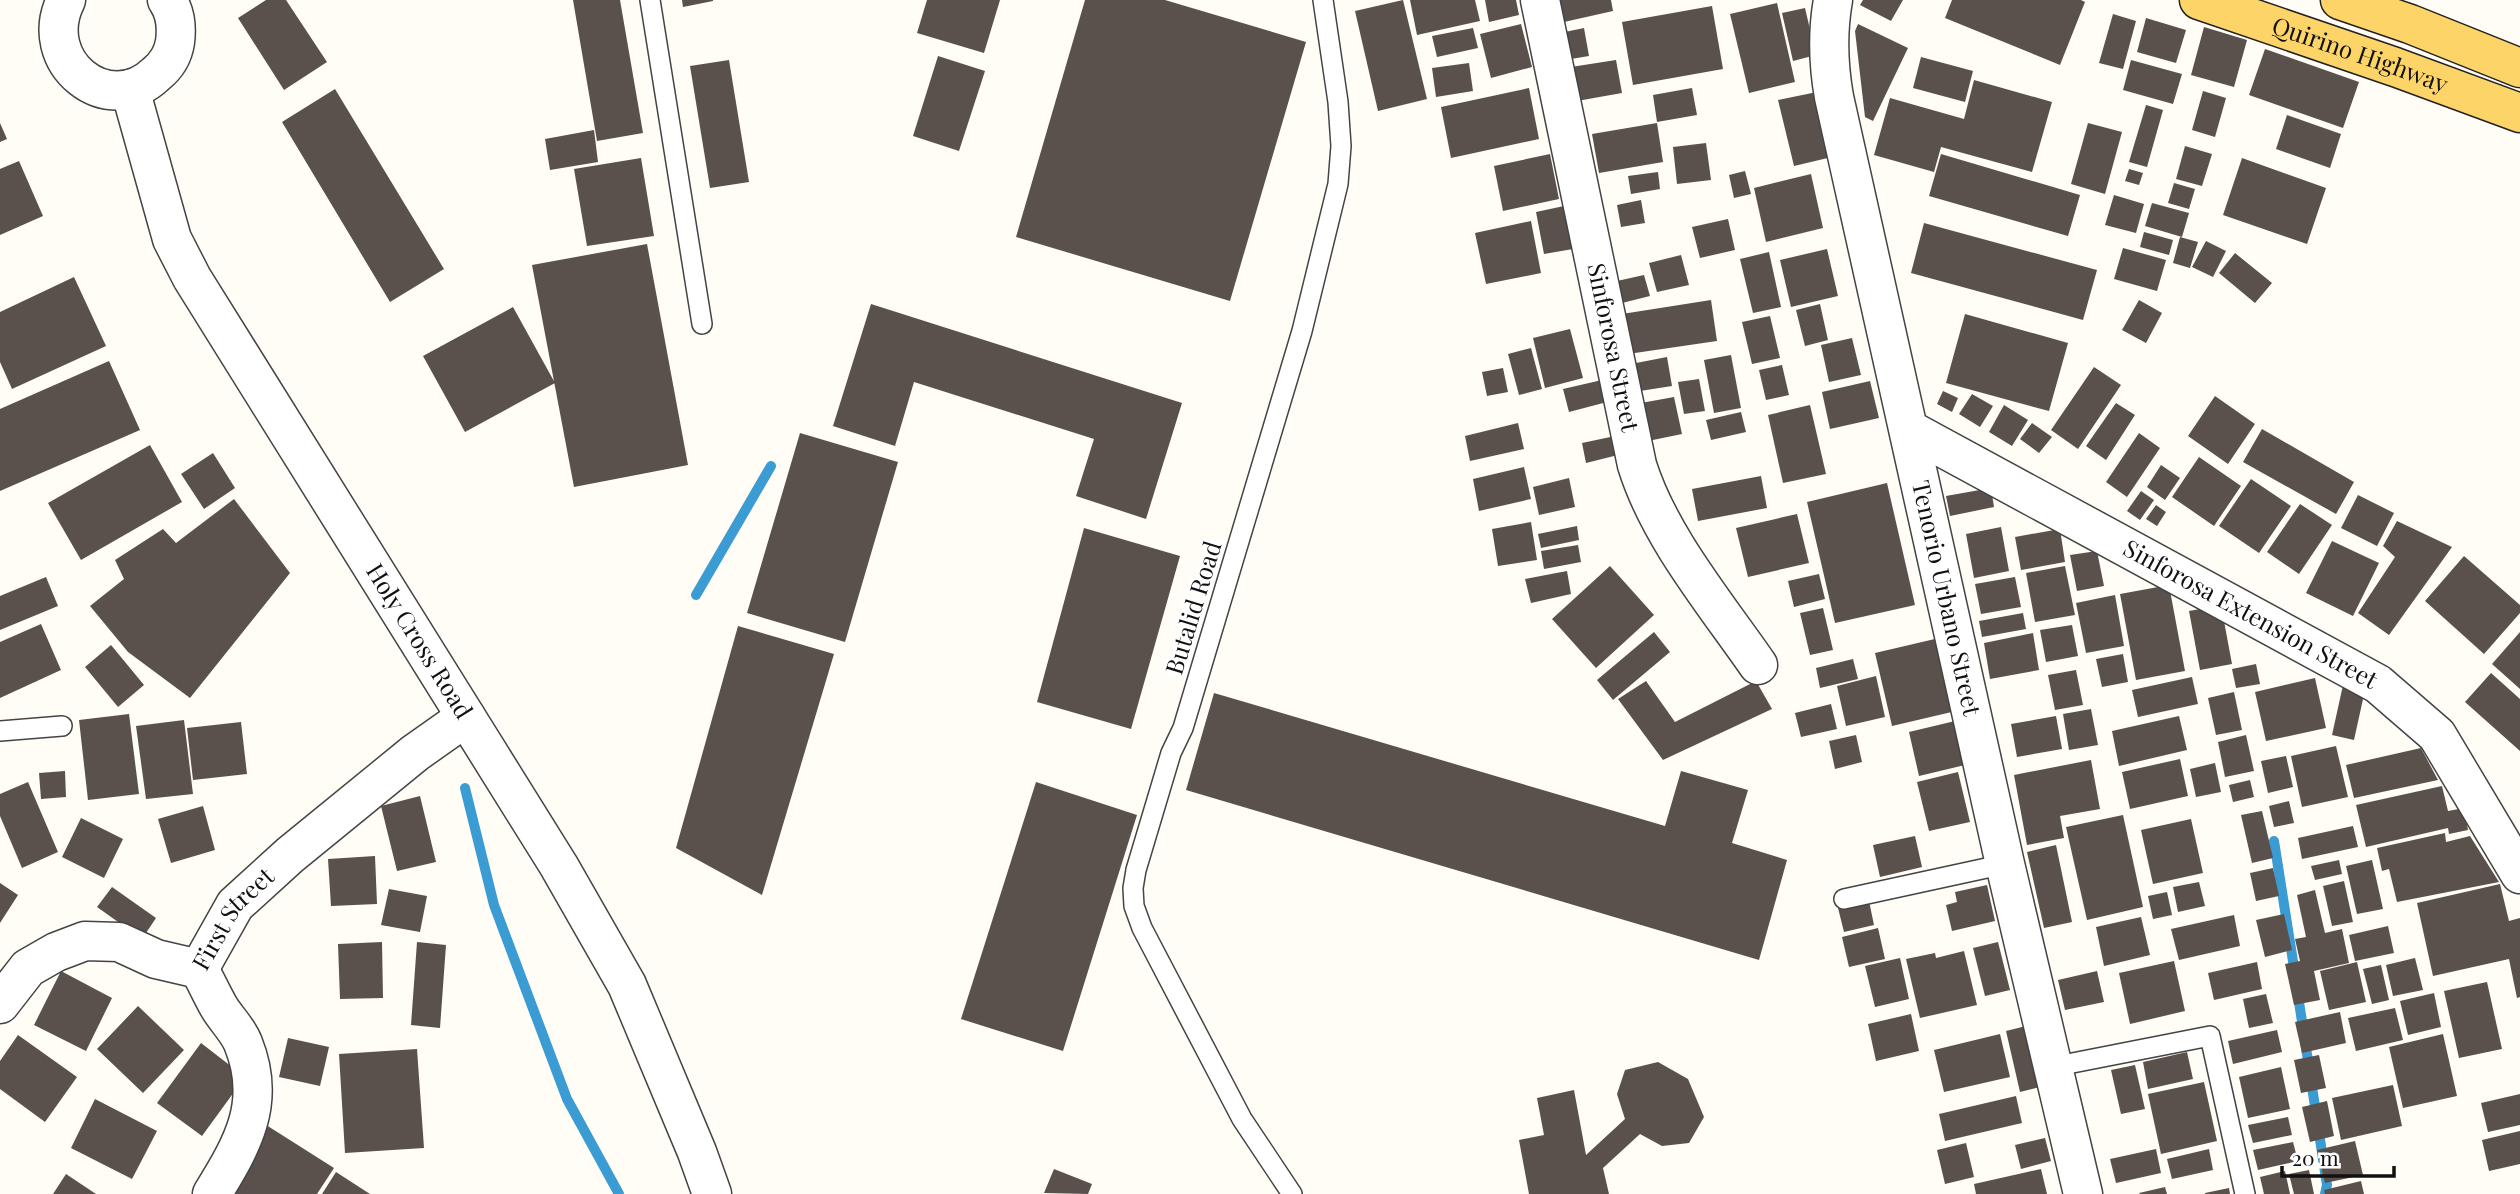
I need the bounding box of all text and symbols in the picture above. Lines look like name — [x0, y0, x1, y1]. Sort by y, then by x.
street label: Quirino Highway — [2268, 8, 2453, 99]
street label: Sinforosa Street — [1581, 260, 1648, 435]
street label: Tenorio Urbano Street — [1906, 477, 1990, 719]
street label: Sinforosa Extension Street — [2118, 531, 2384, 695]
street label: Butalid Road — [1157, 537, 1228, 678]
street label: Holy Cross Road — [360, 557, 481, 724]
street label: First Street — [184, 859, 280, 975]
scale bar — [2282, 1134, 2394, 1178]
text: 20 m — [2292, 1143, 2339, 1171]

